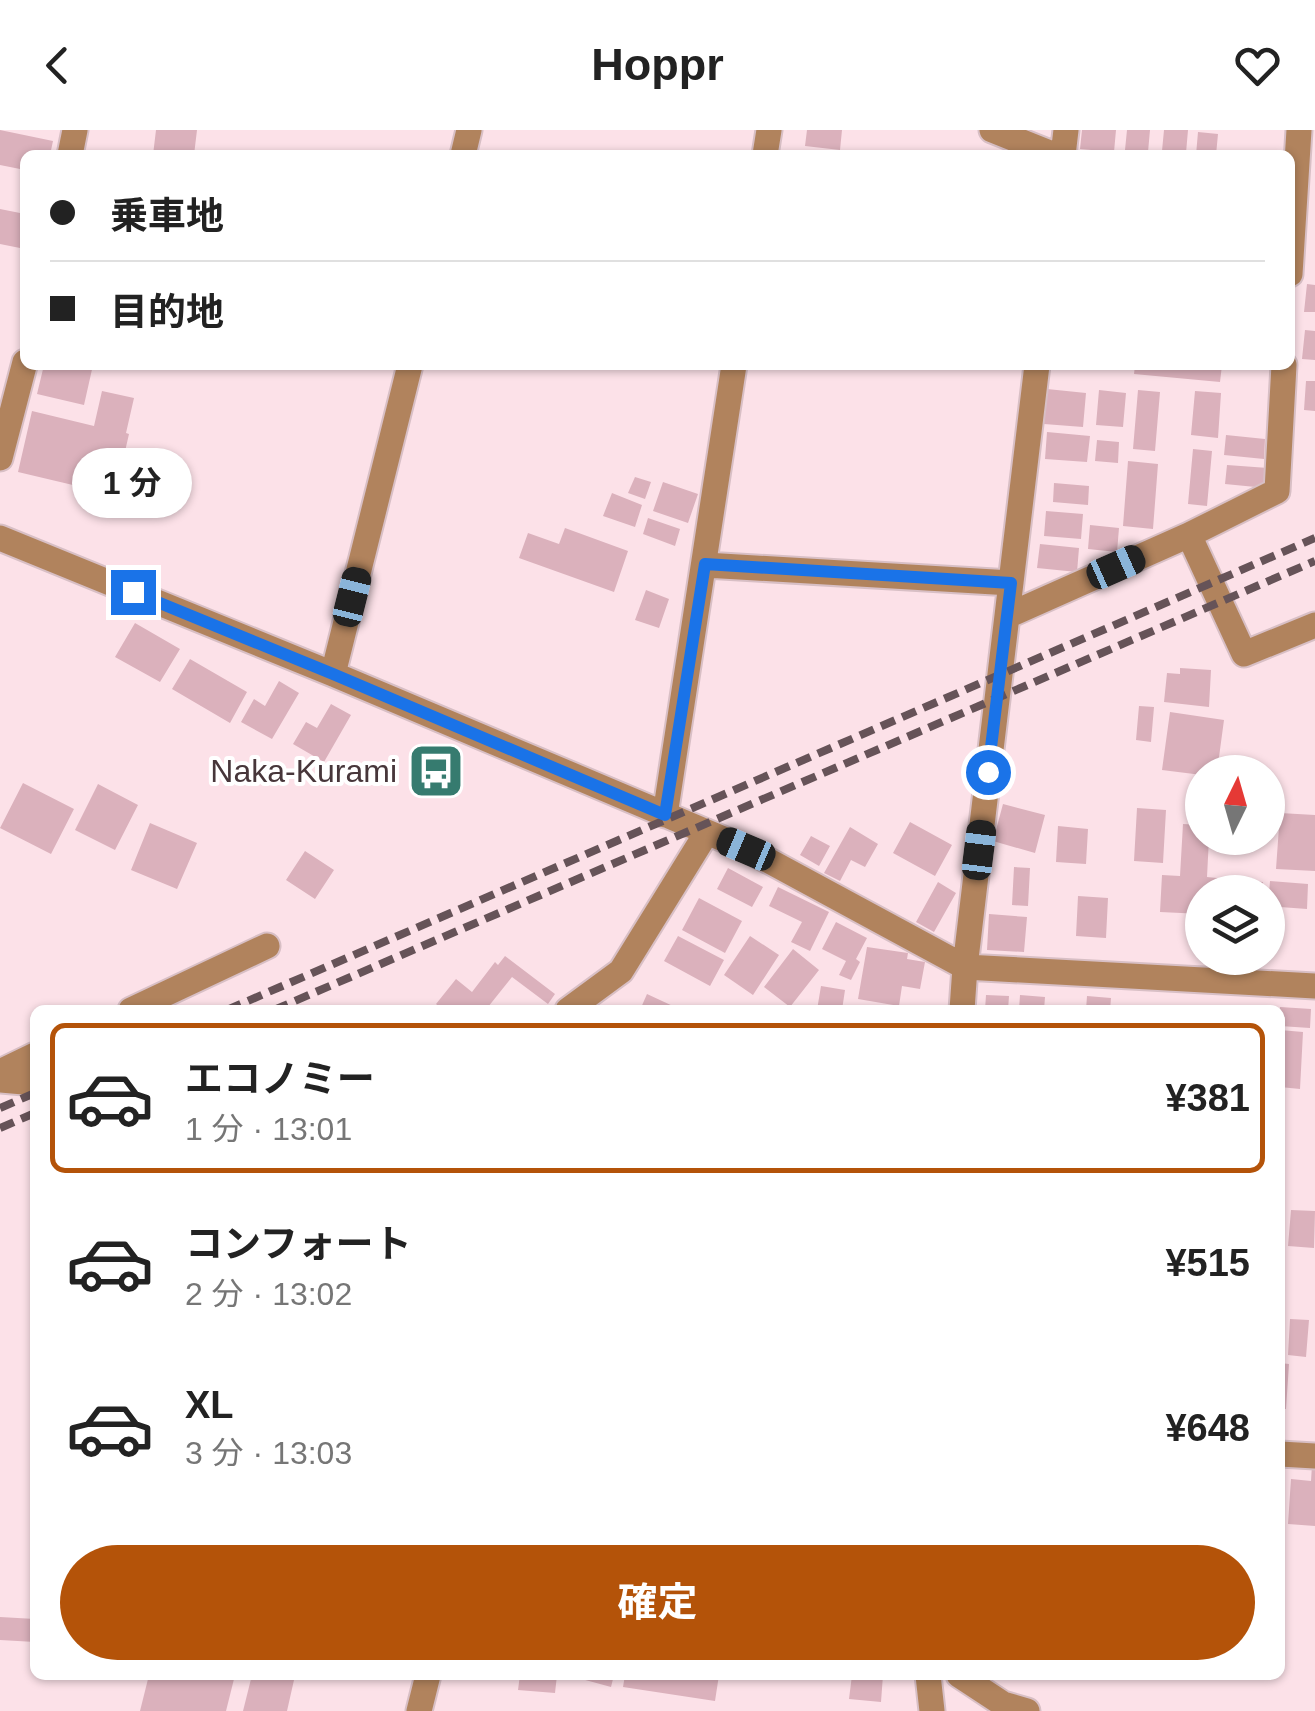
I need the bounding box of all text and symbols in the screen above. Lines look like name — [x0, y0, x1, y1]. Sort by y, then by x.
icon: back — [30, 38, 85, 93]
icon: heart — [1230, 38, 1285, 93]
text: Hoppr — [591, 39, 724, 90]
text: 乗車地 — [110, 195, 224, 237]
text: 目的地 — [110, 291, 224, 333]
callout: 1 分 — [73, 447, 193, 517]
text: 1 分 — [103, 465, 161, 501]
car — [1082, 541, 1150, 593]
car — [330, 564, 374, 630]
route end — [111, 570, 156, 615]
bus stop icon: Naka-Kurami — [406, 741, 466, 801]
route start — [966, 750, 1011, 795]
place label: Naka-Kurami — [210, 753, 397, 789]
north arrow — [1185, 755, 1285, 855]
map controls — [1185, 755, 1285, 975]
car — [960, 818, 998, 882]
car — [713, 823, 779, 875]
button: layers — [1185, 875, 1285, 975]
icon: car — [65, 1053, 155, 1143]
text: エコノミー — [185, 1058, 375, 1100]
text: ¥381 — [1165, 1077, 1250, 1119]
text: 1 分 · 13:01 — [185, 1111, 352, 1147]
icon: car — [65, 1218, 155, 1308]
text: コンフォート — [185, 1223, 412, 1265]
text: ¥515 — [1165, 1242, 1250, 1284]
text: 2 分 · 13:02 — [185, 1276, 352, 1312]
icon: car — [65, 1383, 155, 1473]
text: XL — [185, 1384, 234, 1426]
text: ¥648 — [1165, 1407, 1250, 1449]
text: 3 分 · 13:03 — [185, 1435, 352, 1471]
button: 確定 — [60, 1545, 1255, 1660]

